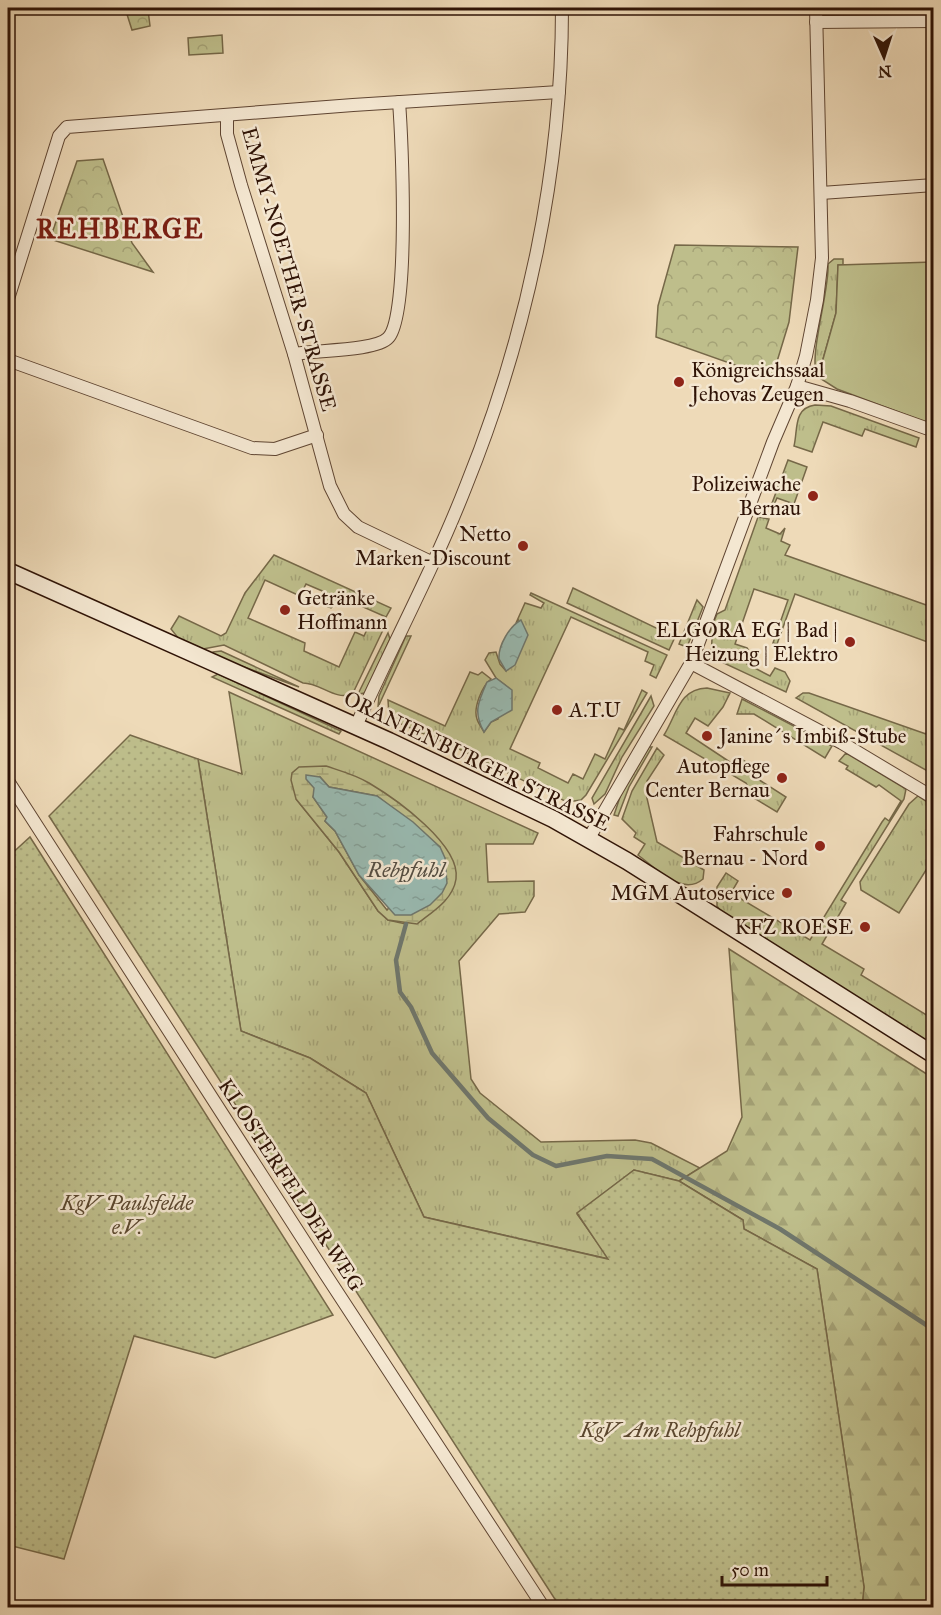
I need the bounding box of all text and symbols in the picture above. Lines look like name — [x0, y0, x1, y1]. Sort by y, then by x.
north arrow — [854, 27, 914, 87]
text: N — [877, 62, 892, 81]
street label: EMMY-NOETHER-STRASSE — [236, 124, 342, 414]
district label: REHBERGE — [36, 212, 204, 245]
place label: Königreichssaal Jehovas Zeugen — [689, 357, 825, 407]
marker: Königreichssaal Jehovas Zeugen — [672, 375, 686, 389]
place label: Polizeiwache Bernau — [692, 471, 801, 521]
marker: Polizeiwache Bernau — [806, 489, 820, 503]
place label: Netto Marken-Discount — [355, 521, 512, 571]
marker: Netto Marken-Discount — [516, 539, 530, 553]
place label: Getränke Hoffmann — [297, 585, 387, 635]
marker: Getränke Hoffmann — [278, 603, 292, 617]
place label: ELGORA EG | Bad | Heizung | Elektro — [656, 617, 838, 667]
marker: ELGORA EG | Bad | Heizung | Elektro — [843, 635, 857, 649]
street label: ORANIENBURGER STRASSE — [340, 685, 614, 837]
place label: A.T.U — [568, 697, 621, 723]
marker: A.T.U — [550, 703, 564, 717]
place label: Janine´s Imbiß-Stube — [717, 723, 907, 749]
marker: Janine´s Imbiß-Stube — [700, 729, 714, 743]
place label: Autopflege Center Bernau — [645, 753, 770, 803]
marker: Autopflege Center Bernau — [775, 771, 789, 785]
place label: Fahrschule Bernau - Nord — [682, 821, 808, 871]
marker: Fahrschule Bernau - Nord — [813, 839, 827, 853]
water label: Rebpfuhl — [366, 856, 447, 883]
place label: MGM Autoservice — [611, 880, 775, 906]
marker: MGM Autoservice — [780, 886, 794, 900]
place label: KFZ ROESE — [734, 914, 853, 940]
marker: KFZ ROESE — [858, 920, 872, 934]
street label: KLOSTERFELDER WEG — [213, 1074, 369, 1296]
park label: KgV Paulsfelde e.V. — [60, 1190, 194, 1240]
park label: KgV Am Rehpfuhl — [579, 1417, 742, 1443]
scale bar — [722, 1549, 827, 1587]
text: 50 m — [731, 1559, 769, 1581]

